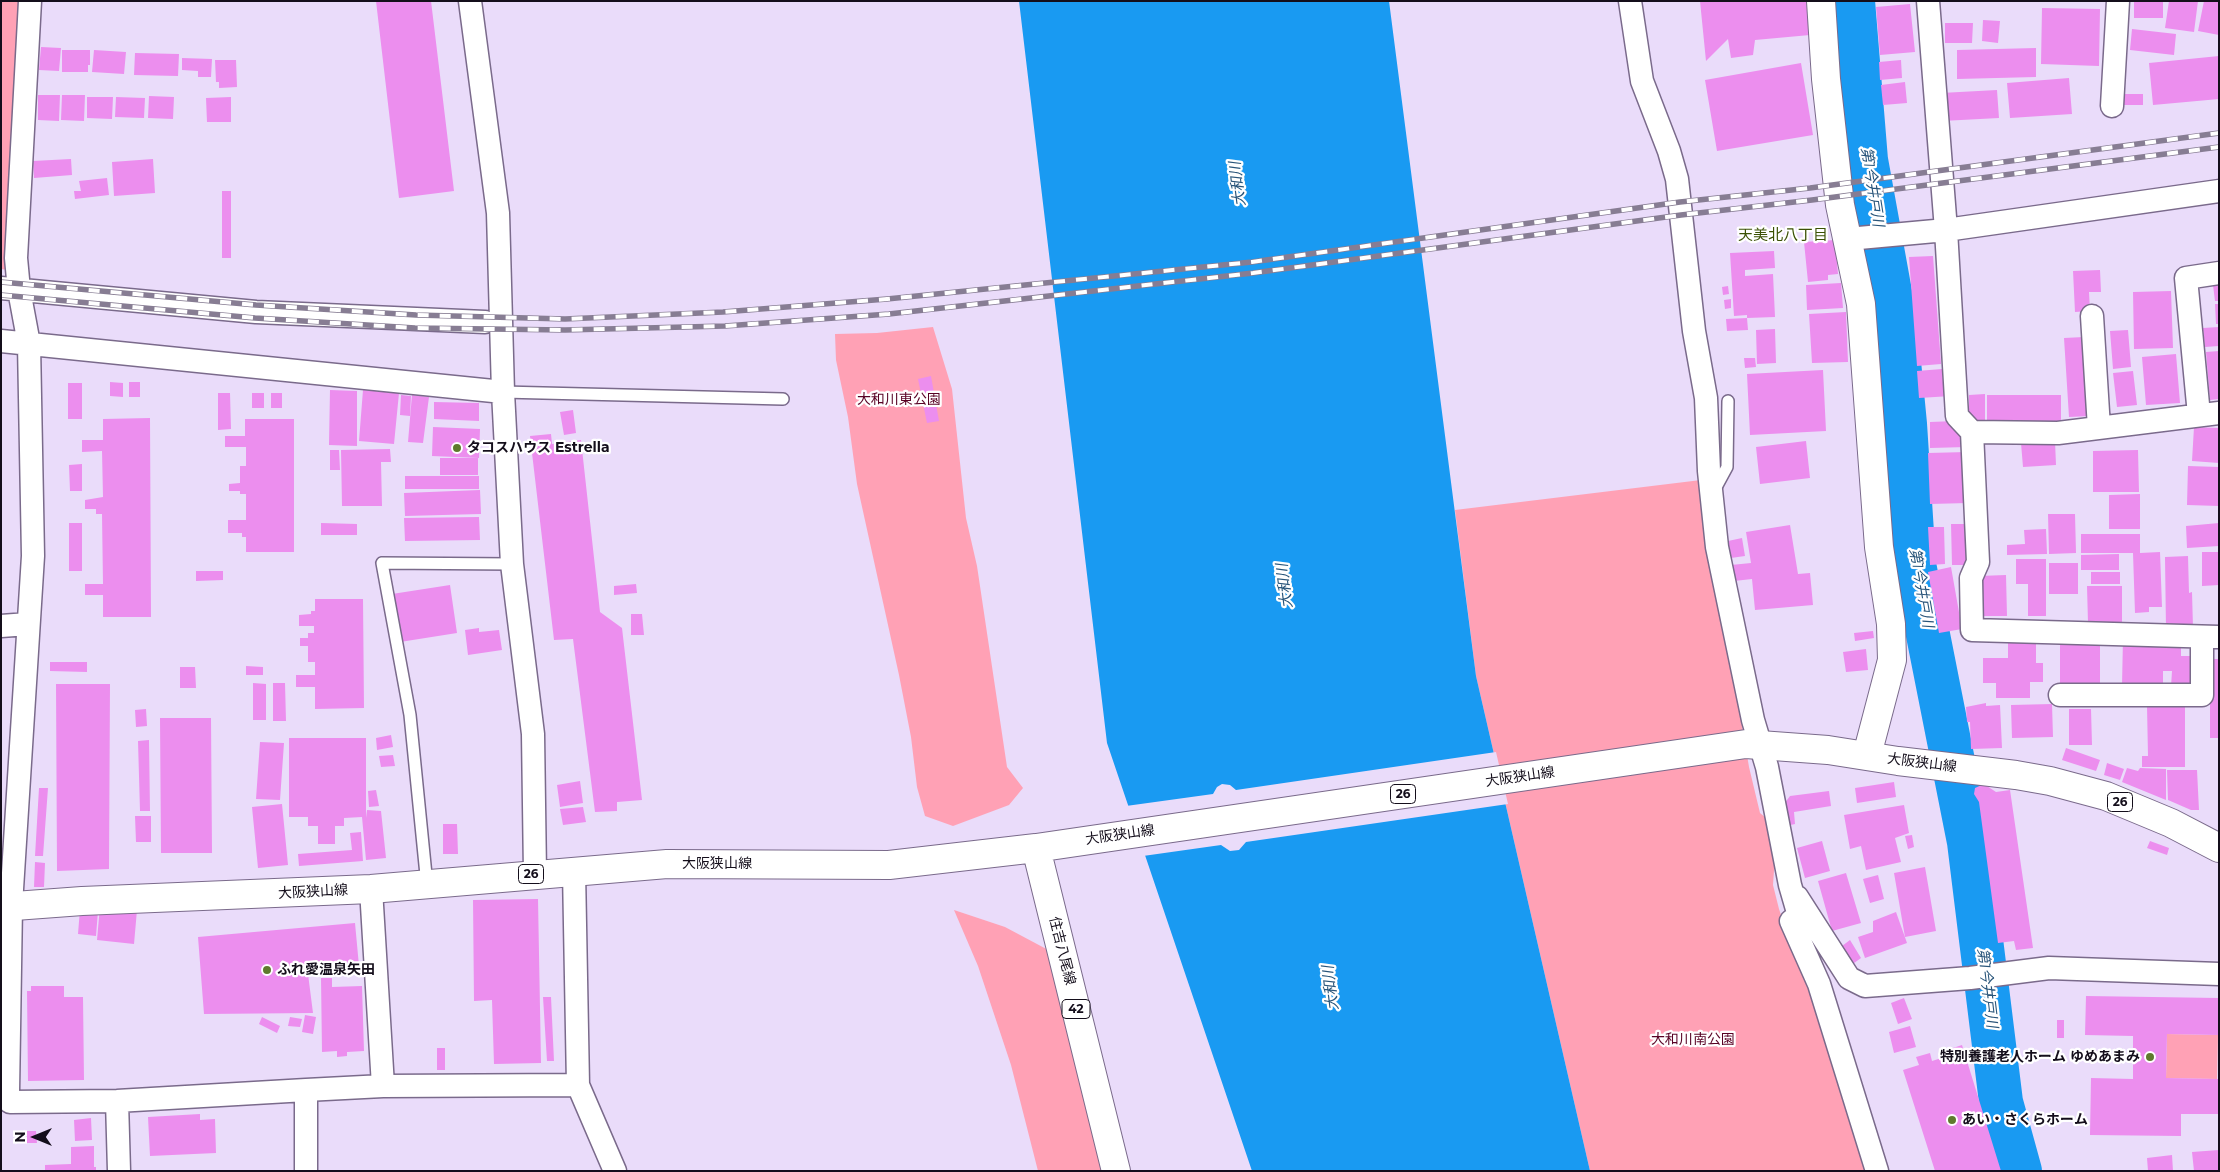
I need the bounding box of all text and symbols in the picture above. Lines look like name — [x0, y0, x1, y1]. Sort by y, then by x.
water label: 第1今井戸川 — [1857, 146, 1887, 228]
water label: 大和川 — [1226, 161, 1250, 207]
district label: 天美北八丁目 — [1738, 227, 1828, 245]
park label: 大和川東公園 — [857, 392, 941, 408]
place label: タコスハウス Estrella — [467, 440, 610, 456]
marker: タコスハウス Estrella — [451, 442, 463, 454]
water label: 第1今井戸川 — [1905, 547, 1937, 629]
water label: 大和川 — [1273, 563, 1297, 609]
street label: 大阪狭山線 — [1886, 750, 1958, 776]
street label: 大阪狭山線 — [1484, 764, 1556, 790]
road number: 26 — [1390, 784, 1416, 804]
road number: 26 — [2108, 792, 2132, 812]
street label: 大阪狭山線 — [1084, 822, 1156, 848]
street label: 大阪狭山線 — [682, 856, 752, 872]
road number: 26 — [518, 864, 544, 884]
street label: 大阪狭山線 — [278, 882, 348, 902]
street label: 住吉八尾線 — [1045, 915, 1079, 987]
water label: 第1今井戸川 — [1973, 947, 2001, 1029]
place label: ふれ愛温泉矢田 — [277, 962, 375, 978]
marker: ふれ愛温泉矢田 — [261, 964, 273, 976]
water label: 大和川 — [1319, 965, 1343, 1011]
road number: 42 — [1062, 1000, 1090, 1019]
park label: 大和川南公園 — [1651, 1032, 1735, 1048]
place label: 特別養護老人ホーム ゆめあまみ — [1940, 1049, 2140, 1065]
marker: 特別養護老人ホーム ゆめあまみ — [2144, 1051, 2156, 1063]
north arrow — [10, 1112, 60, 1162]
place label: あい・さくらホーム — [1962, 1112, 2088, 1128]
marker: あい・さくらホーム — [1946, 1114, 1958, 1126]
text: N — [11, 1131, 29, 1143]

